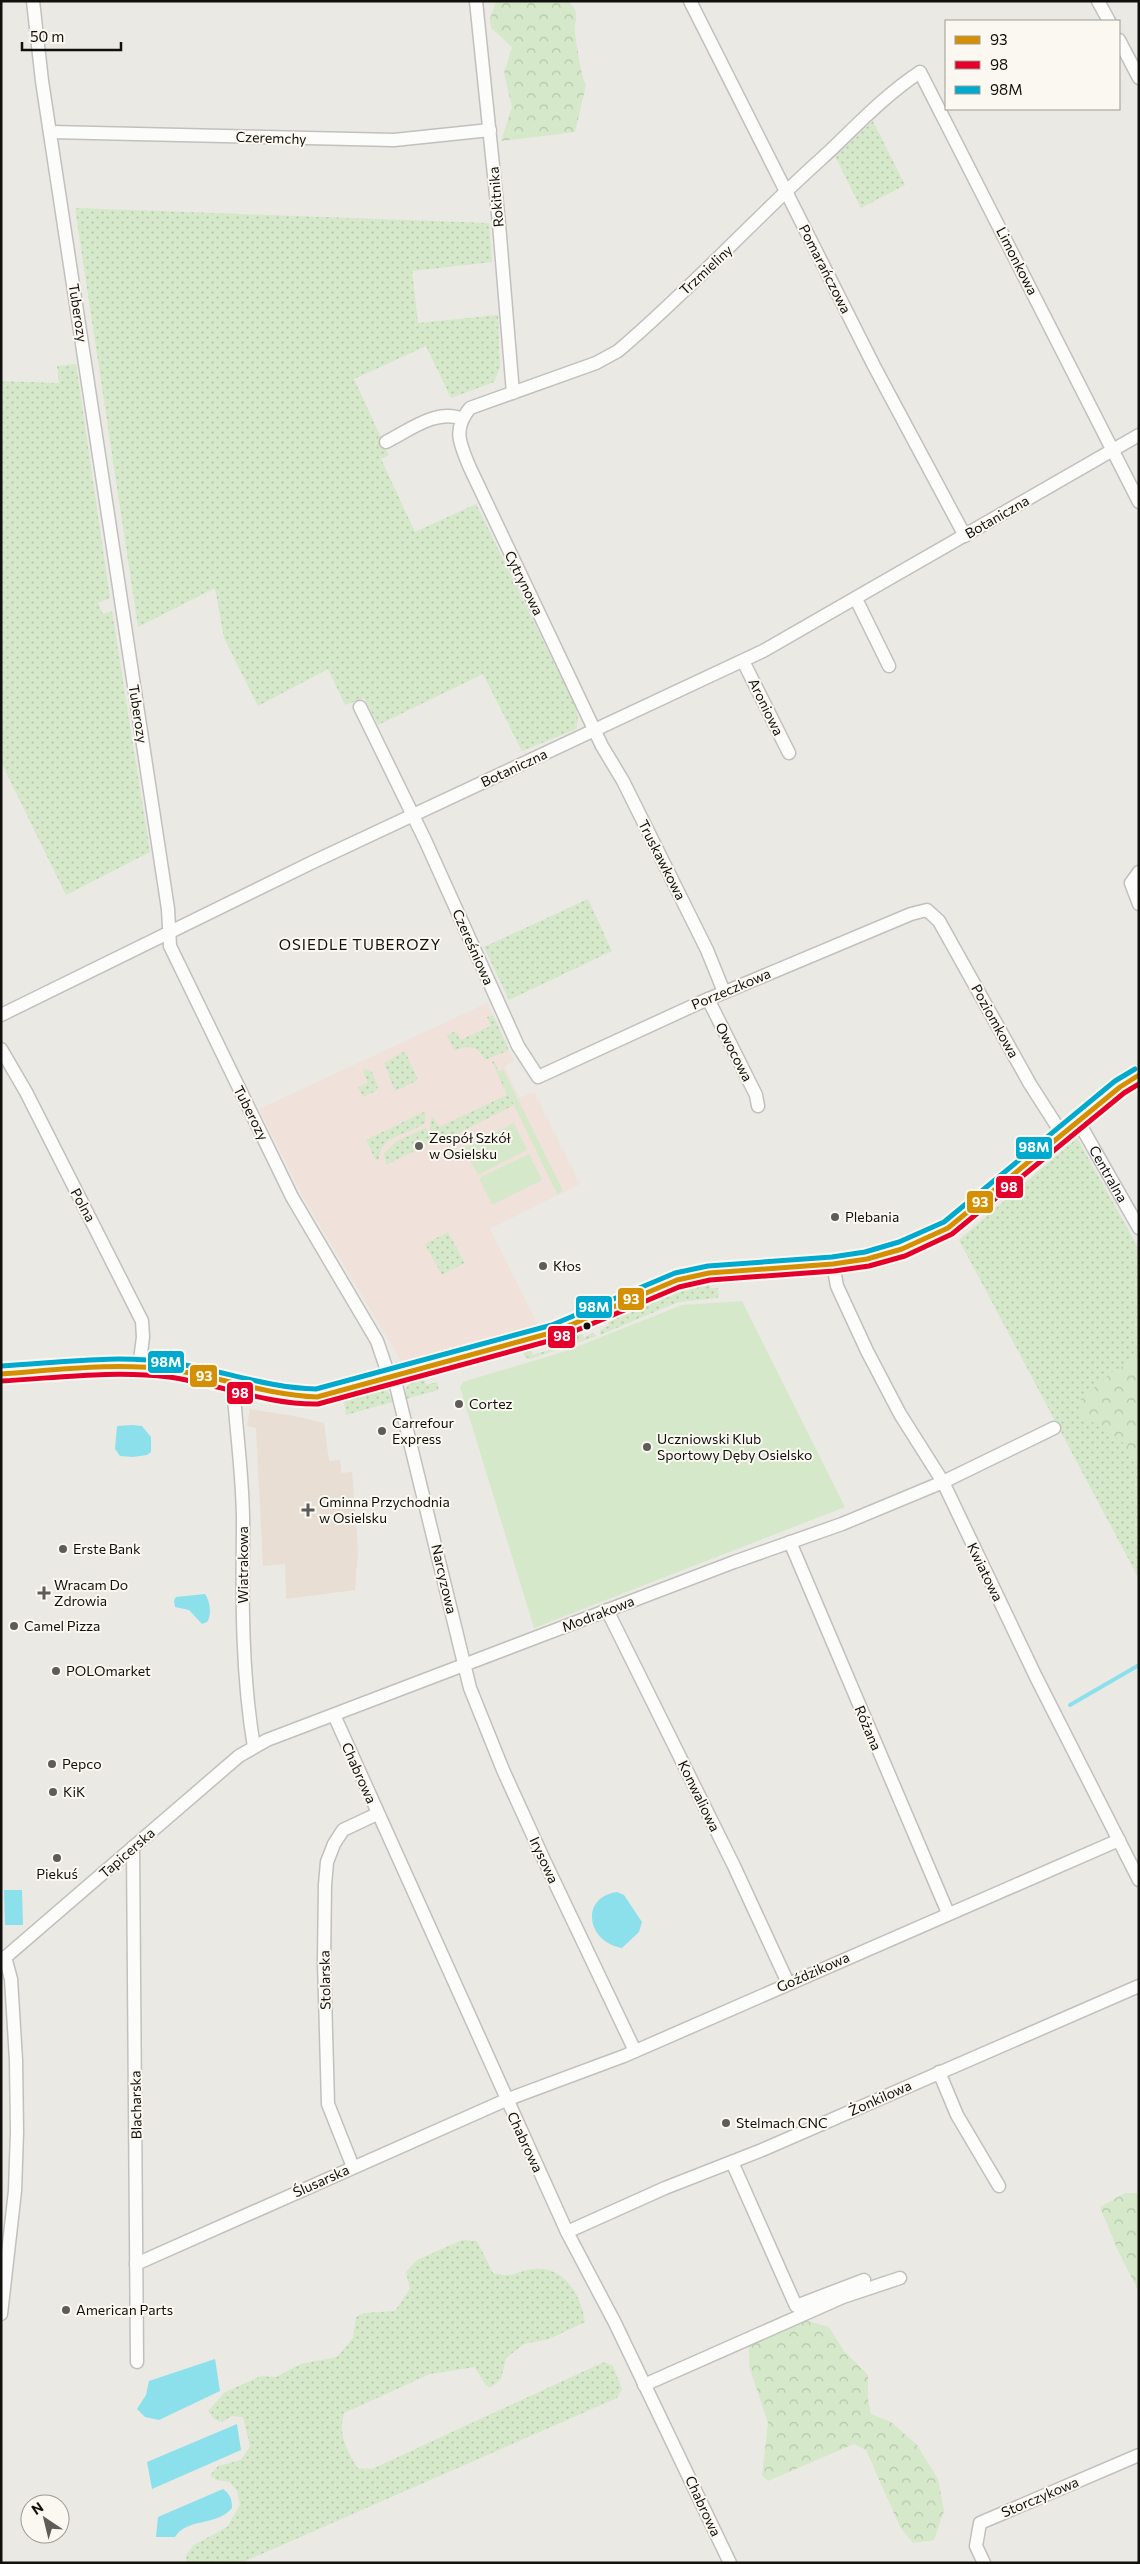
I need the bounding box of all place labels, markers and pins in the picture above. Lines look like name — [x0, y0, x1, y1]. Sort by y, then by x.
place label: Zespół Szkół w Osielsku — [429, 1129, 512, 1162]
marker: Zespół Szkół w Osielsku — [413, 1140, 425, 1152]
place label: Plebania — [845, 1208, 899, 1225]
marker: Plebania — [829, 1211, 841, 1223]
place label: Kłos — [553, 1257, 581, 1274]
marker: Kłos — [537, 1260, 549, 1272]
unlabelled marker — [582, 1321, 592, 1331]
place label: Cortez — [469, 1395, 513, 1412]
marker: Cortez — [453, 1398, 465, 1410]
place label: Carrefour Express — [392, 1414, 455, 1447]
marker: Carrefour Express — [376, 1425, 388, 1437]
place label: Uczniowski Klub Sportowy Dęby Osielsko — [657, 1430, 812, 1463]
marker: Uczniowski Klub Sportowy Dęby Osielsko — [641, 1441, 653, 1453]
place label: Gminna Przychodnia w Osielsku — [319, 1493, 450, 1526]
marker: Gminna Przychodnia w Osielsku — [301, 1503, 315, 1517]
place label: Erste Bank — [73, 1540, 141, 1557]
marker: Erste Bank — [57, 1543, 69, 1555]
place label: Wracam Do Zdrowia — [54, 1576, 128, 1609]
marker: Wracam Do Zdrowia — [38, 1587, 50, 1599]
place label: Camel Pizza — [24, 1617, 100, 1634]
marker: Camel Pizza — [8, 1620, 20, 1632]
place label: POLOmarket — [66, 1662, 151, 1679]
marker: POLOmarket — [50, 1665, 62, 1677]
place label: Pepco — [62, 1755, 102, 1772]
marker: Pepco — [46, 1758, 58, 1770]
place label: KiK — [63, 1783, 85, 1800]
marker: KiK — [47, 1786, 59, 1798]
marker: Piekuś — [51, 1852, 63, 1864]
place label: Piekuś — [36, 1865, 78, 1882]
place label: Stelmach CNC — [736, 2114, 828, 2131]
marker: Stelmach CNC — [720, 2117, 732, 2129]
place label: American Parts — [76, 2301, 173, 2318]
marker: American Parts — [60, 2304, 72, 2316]

